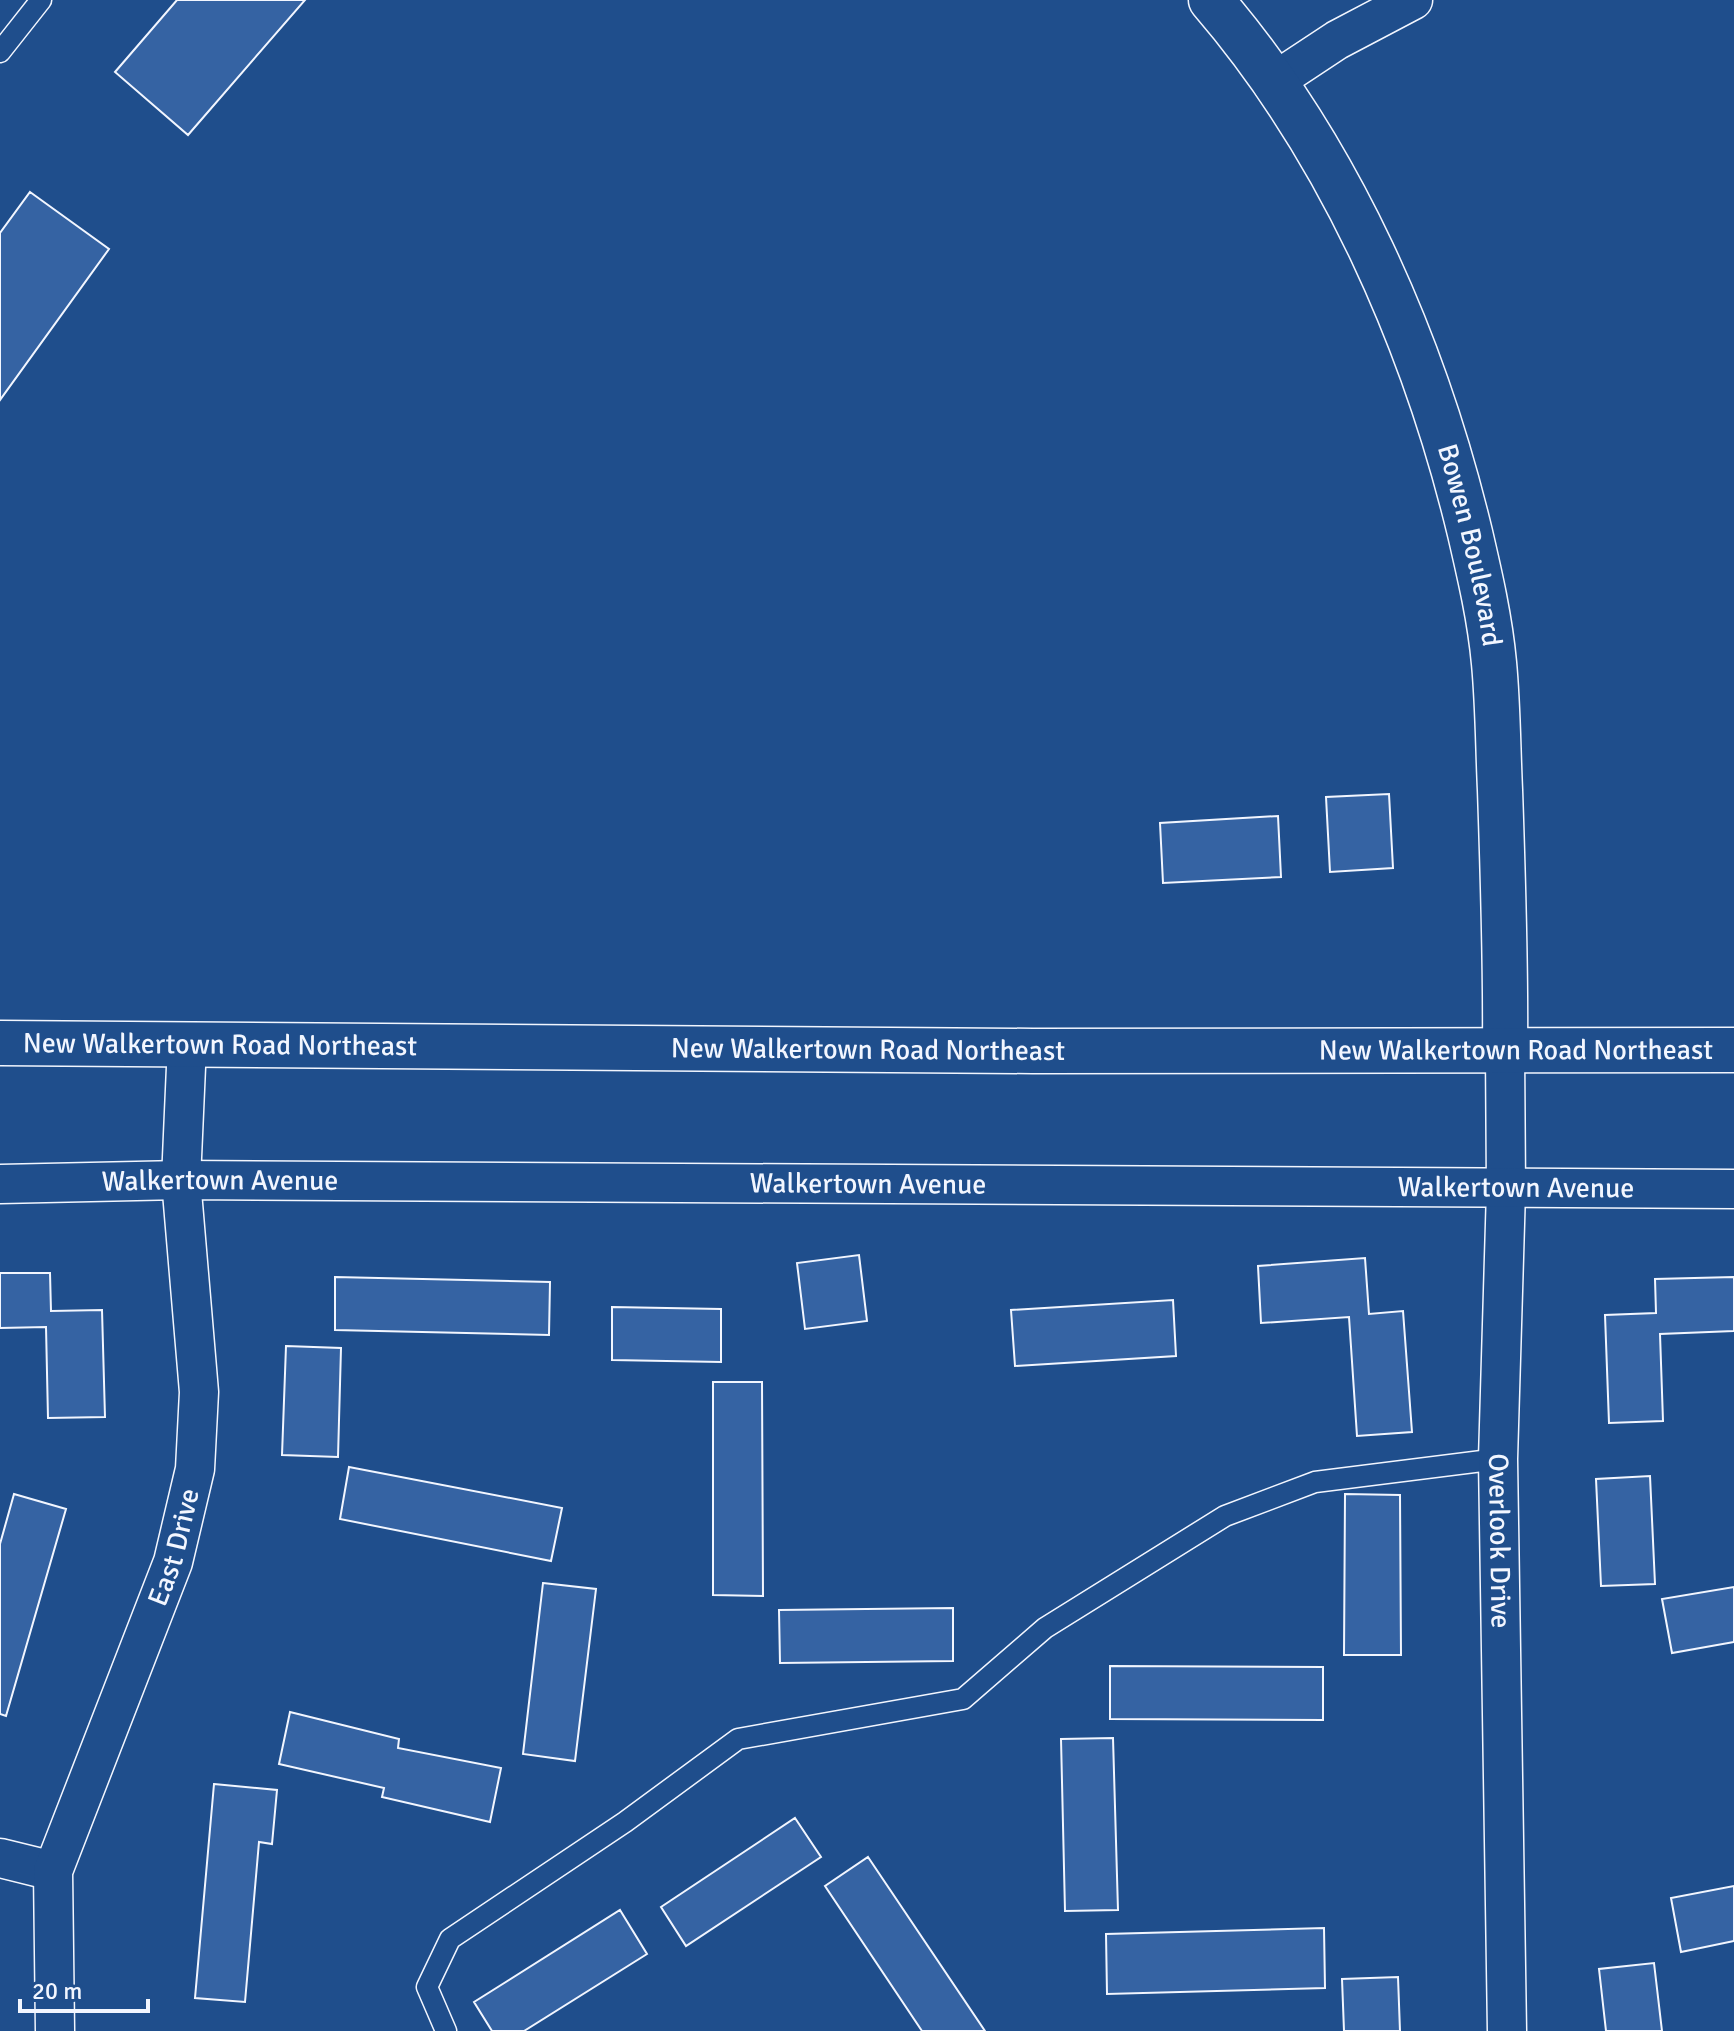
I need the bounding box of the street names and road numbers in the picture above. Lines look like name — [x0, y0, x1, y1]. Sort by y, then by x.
street label: Bowen Boulevard — [1430, 440, 1509, 648]
street label: New Walkertown Road Northeast — [23, 1026, 417, 1063]
street label: New Walkertown Road Northeast — [671, 1031, 1065, 1068]
street label: New Walkertown Road Northeast — [1319, 1033, 1713, 1068]
street label: Walkertown Avenue — [101, 1163, 338, 1199]
street label: Walkertown Avenue — [749, 1166, 986, 1202]
street label: Walkertown Avenue — [1397, 1170, 1634, 1205]
street label: Overlook Drive — [1481, 1453, 1518, 1629]
street label: East Drive — [141, 1485, 207, 1611]

